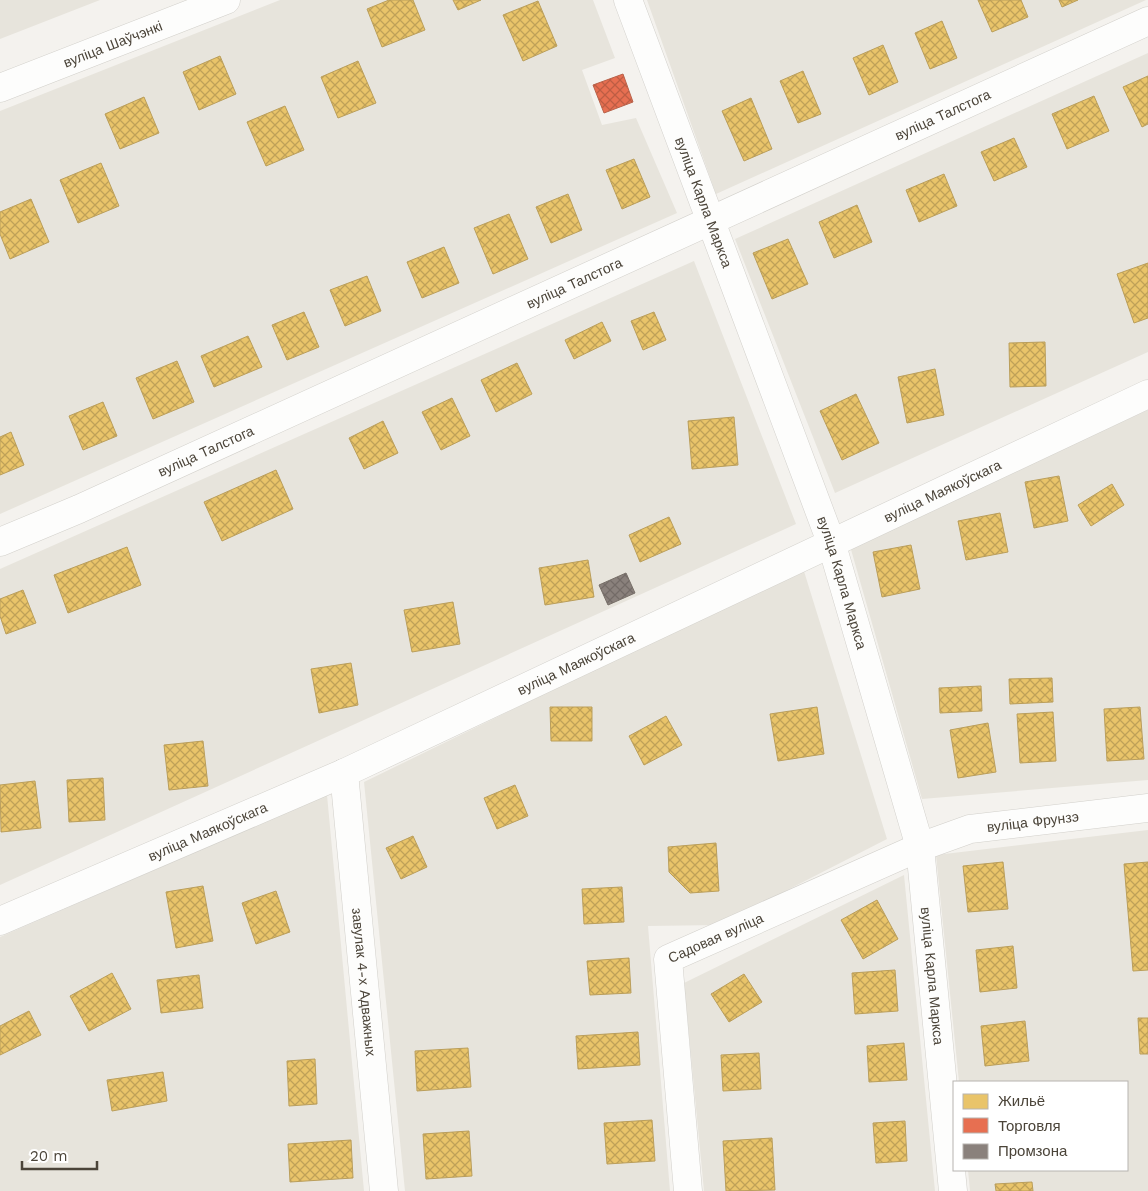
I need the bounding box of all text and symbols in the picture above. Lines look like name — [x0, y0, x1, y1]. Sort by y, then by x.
street label: вуліца Шаўчэнкі — [61, 18, 164, 71]
street label: вуліца Талстога — [892, 86, 993, 143]
street label: вуліца Карла Маркса — [672, 135, 736, 270]
street label: вуліца Талстога — [524, 254, 625, 312]
street label: вуліца Талстога — [155, 422, 256, 480]
street label: вуліца Маякоўскага — [881, 456, 1004, 525]
street label: вуліца Карла Маркса — [814, 514, 870, 651]
street label: вуліца Маякоўскага — [515, 629, 637, 698]
street label: вуліца Маякоўскага — [146, 799, 270, 864]
street label: вуліца Фрунзэ — [986, 808, 1080, 835]
street label: вуліца Карла Маркса — [918, 906, 947, 1046]
street label: завулак 4-х Адважных — [349, 907, 379, 1057]
street label: Садовая вуліца — [666, 910, 766, 966]
legend — [953, 1081, 1128, 1171]
text: Жильё — [998, 1092, 1045, 1110]
text: Торговля — [998, 1117, 1061, 1135]
scale bar — [22, 1138, 98, 1170]
text: Промзона — [998, 1142, 1068, 1160]
text: 20 m — [30, 1147, 68, 1165]

